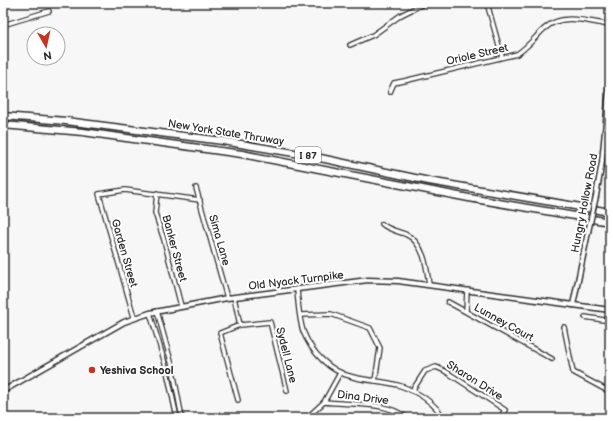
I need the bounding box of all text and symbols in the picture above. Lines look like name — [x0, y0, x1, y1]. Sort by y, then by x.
north arrow — [26, 26, 66, 66]
street label: Oriole Street — [445, 41, 510, 68]
text: N — [42, 48, 53, 62]
street label: New York State Thruway — [167, 117, 285, 148]
road number: I 87 — [295, 147, 321, 163]
street label: Hungry Hollow Road — [569, 152, 600, 254]
street label: Banker Street — [159, 213, 190, 284]
street label: Sima Lane — [206, 213, 233, 268]
street label: Garden Street — [109, 218, 141, 289]
street label: Old Nyack Turnpike — [248, 268, 345, 293]
street label: Lunney Court — [472, 301, 536, 344]
street label: Sydell Lane — [273, 326, 300, 385]
street label: Sharon Drive — [444, 358, 506, 403]
place label: Yeshiva School — [100, 364, 174, 377]
marker: Yeshiva School — [87, 365, 97, 375]
street label: Dina Drive — [336, 388, 390, 407]

